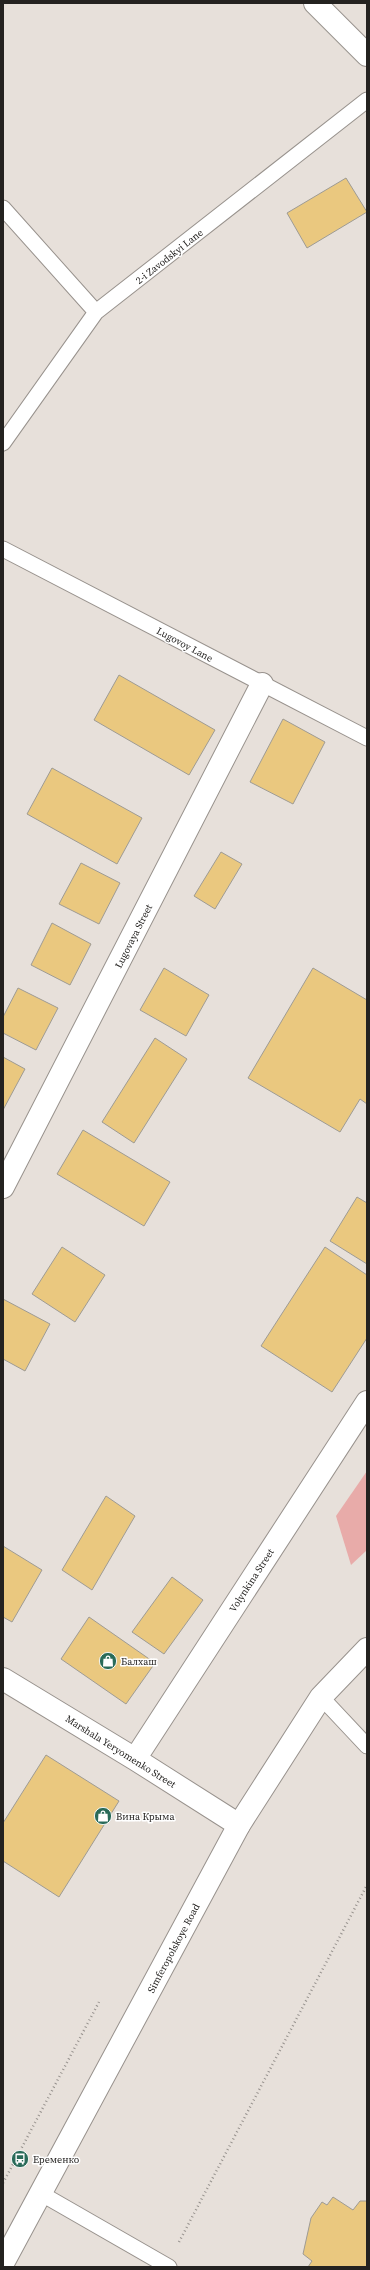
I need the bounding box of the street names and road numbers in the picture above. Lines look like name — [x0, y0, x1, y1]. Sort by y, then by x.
street label: 2-i Zavodskyi Lane — [133, 226, 206, 287]
street label: Lugovoy Lane — [154, 624, 215, 665]
street label: Lugovaya Street — [112, 901, 155, 970]
street label: Volynkina Street — [226, 1545, 277, 1615]
street label: Marshala Yeryomenko Street — [63, 1712, 179, 1791]
street label: Simferopolskoye Road — [144, 1901, 203, 1995]

